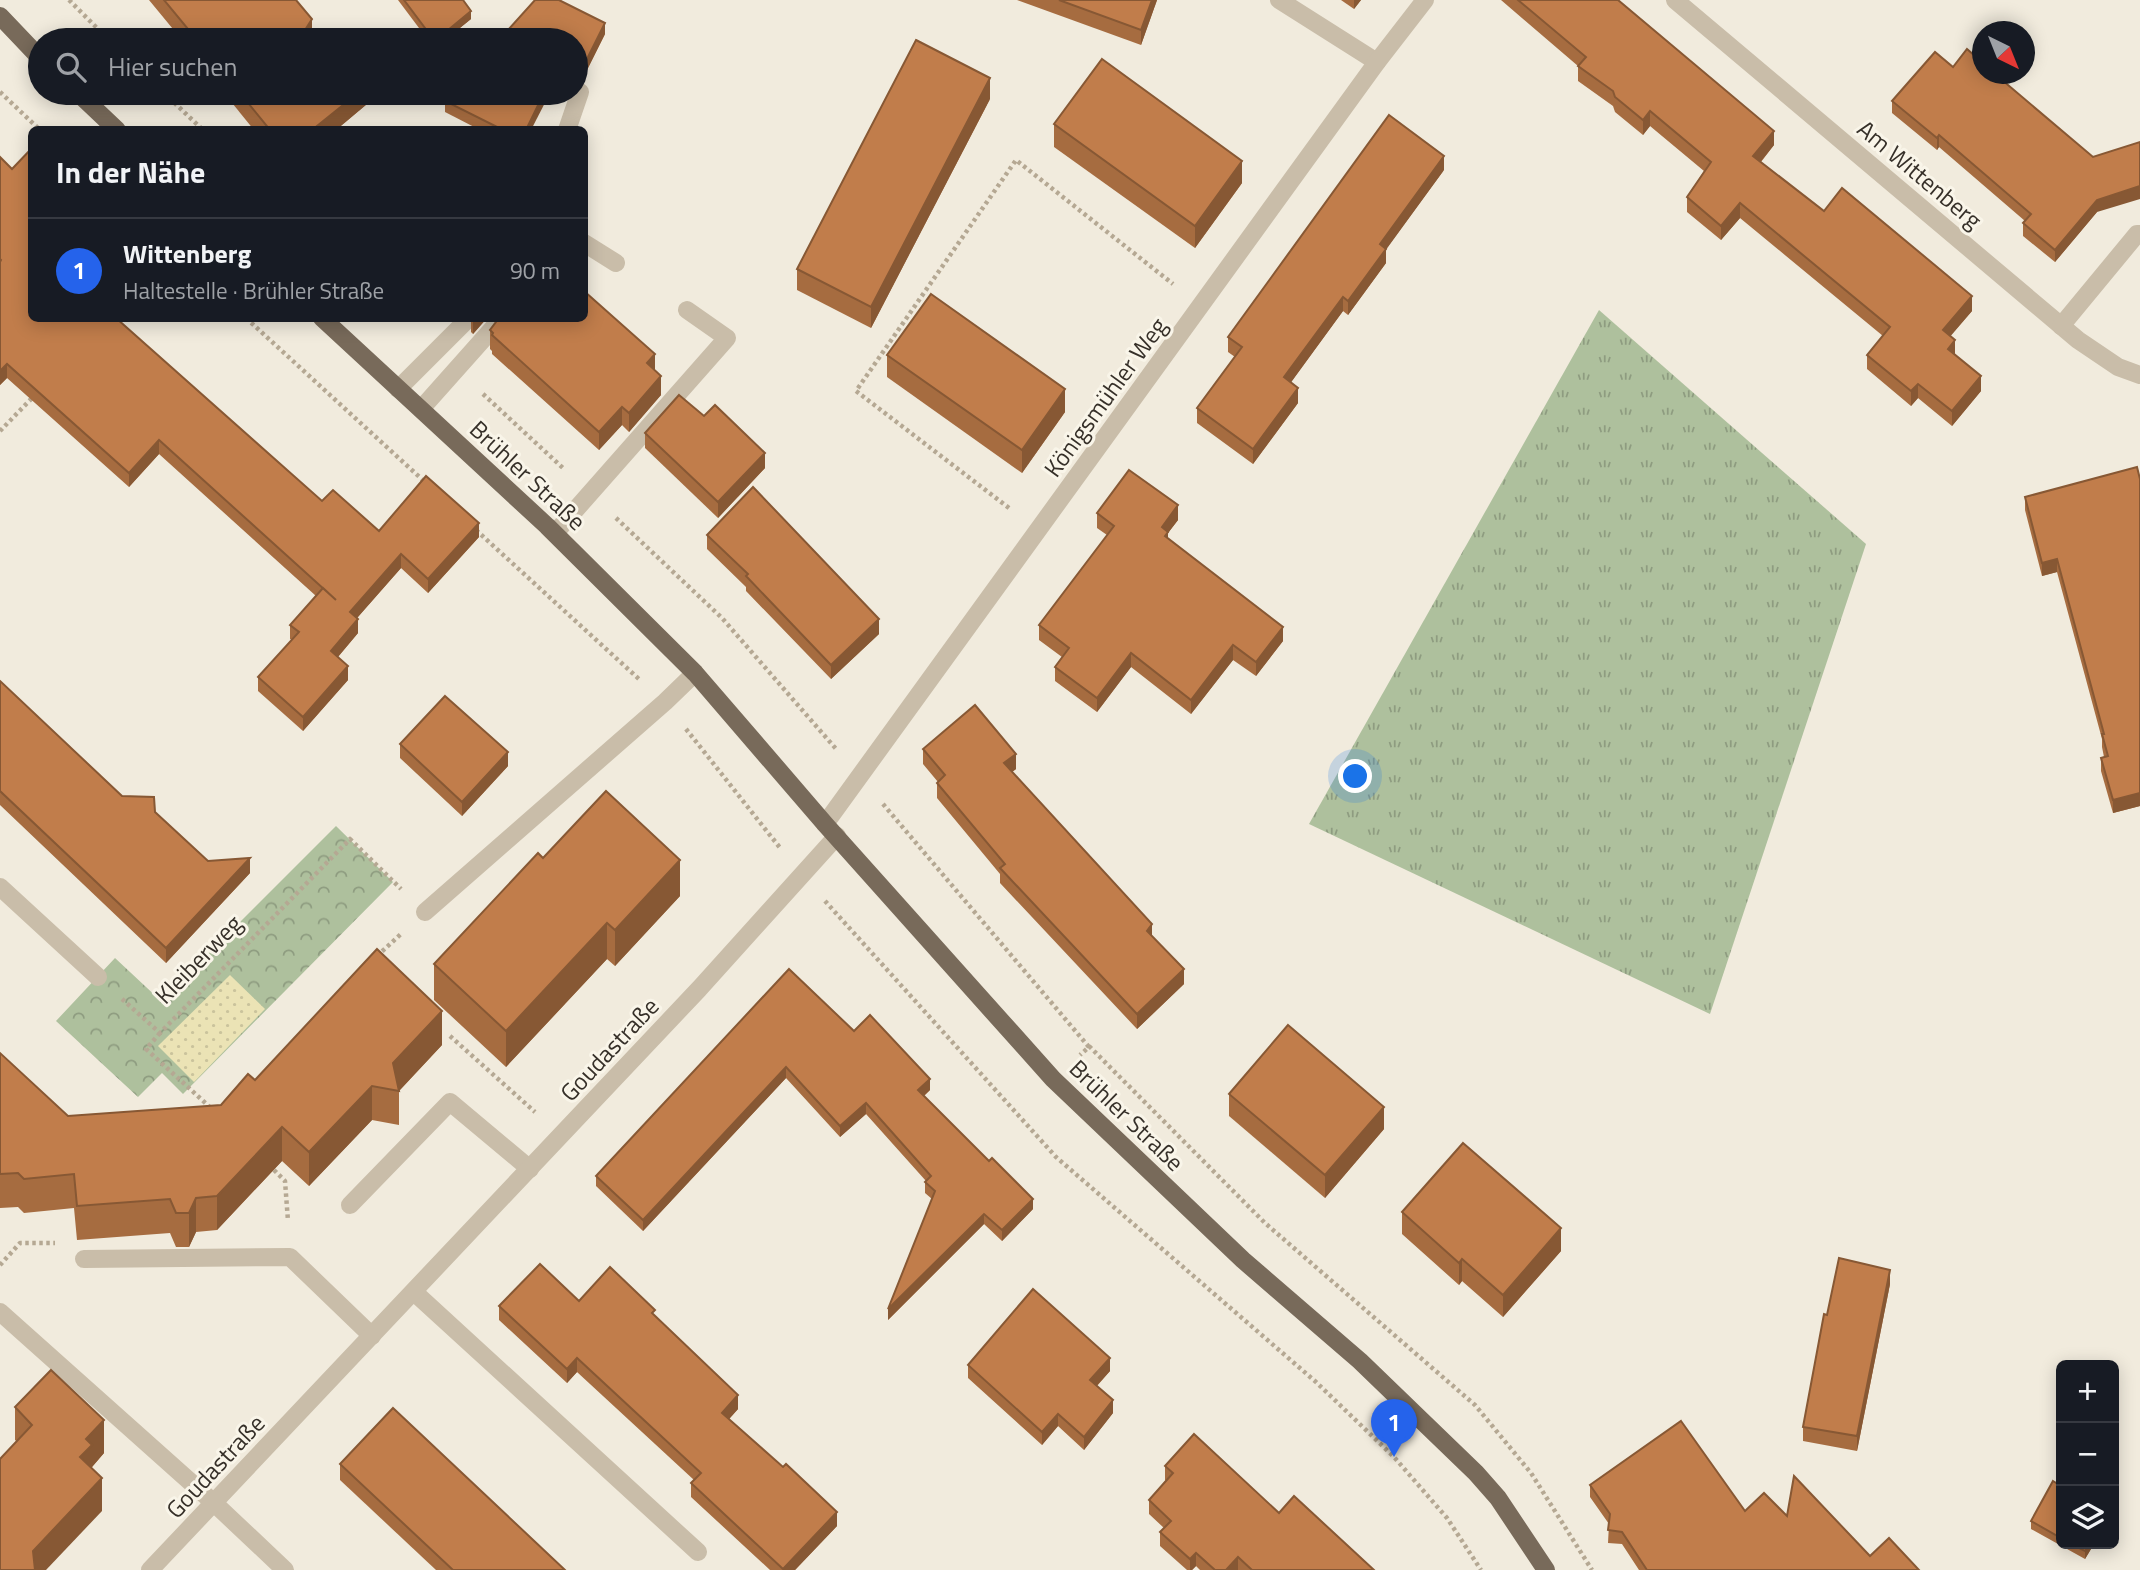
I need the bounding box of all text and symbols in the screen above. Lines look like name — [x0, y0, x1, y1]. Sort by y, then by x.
north arrow — [1972, 21, 2035, 84]
search box — [28, 28, 588, 105]
text: Hier suchen — [108, 47, 237, 86]
icon: search — [52, 48, 90, 86]
street label: Am Wittenberg — [1850, 111, 1990, 237]
text: In der Nähe — [56, 149, 205, 195]
text: Wittenberg — [123, 234, 251, 273]
text: 1 — [73, 253, 85, 288]
text: 90 m — [510, 253, 560, 288]
text: Haltestelle · Brühler Straße — [123, 273, 384, 308]
street label: Königsmühler Weg — [1035, 310, 1175, 484]
street label: Brühler Straße — [462, 412, 594, 538]
your location — [1338, 759, 1372, 793]
street label: Kleiberweg — [146, 906, 250, 1012]
street label: Goudastraße — [551, 989, 667, 1109]
street label: Brühler Straße — [1061, 1051, 1193, 1179]
map controls — [2056, 1360, 2119, 1549]
button: + — [2056, 1360, 2119, 1423]
pin: 1 — [1371, 1399, 1417, 1457]
street label: Goudastraße — [157, 1406, 273, 1526]
button: − — [2056, 1423, 2119, 1486]
button: layers — [2056, 1486, 2119, 1549]

